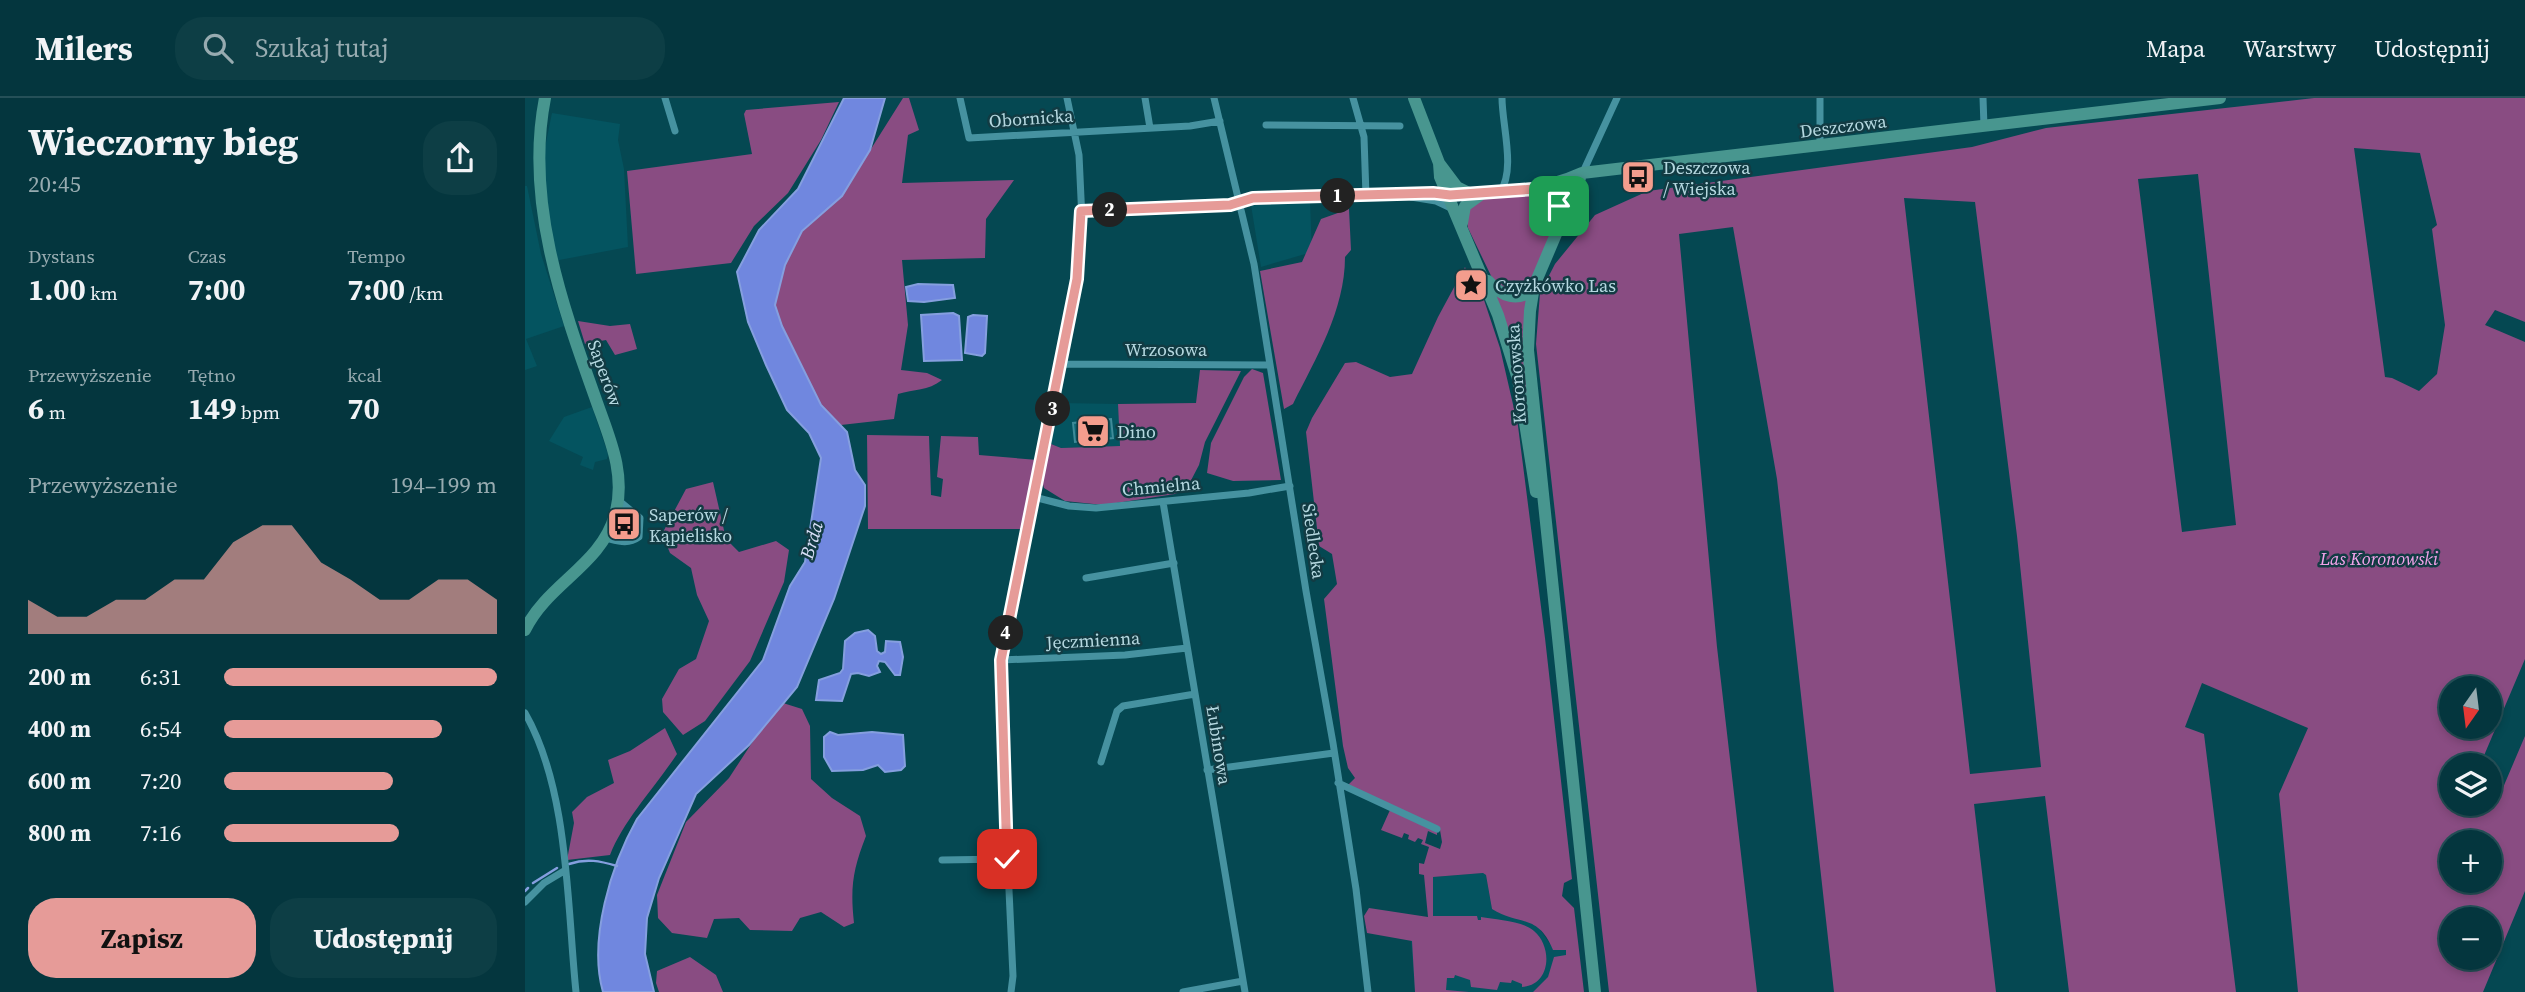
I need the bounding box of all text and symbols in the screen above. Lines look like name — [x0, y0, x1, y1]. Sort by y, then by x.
search box — [175, 17, 665, 80]
text: Milers — [35, 26, 133, 71]
icon: search — [199, 29, 237, 67]
text: Szukaj tutaj — [255, 30, 388, 66]
text: Mapa — [2146, 32, 2205, 65]
text: Warstwy — [2243, 32, 2336, 65]
text: Udostępnij — [2374, 32, 2490, 65]
street label: Obornicka — [988, 103, 1075, 133]
street label: Deszczowa — [1798, 108, 1889, 144]
text: Wieczorny bieg — [28, 116, 298, 168]
button: share — [423, 121, 497, 195]
place label: Deszczowa / Wiejska — [1663, 155, 1751, 201]
bus stop icon: Deszczowa / Wiejska — [1619, 158, 1657, 196]
text: 20:45 — [28, 168, 81, 200]
pin — [1529, 176, 1589, 236]
pin: 1 — [1321, 178, 1355, 214]
text: 1 — [1332, 182, 1343, 208]
icon: arrive — [1540, 187, 1578, 225]
pin: 2 — [1093, 192, 1127, 228]
text: 2 — [1104, 196, 1115, 222]
text: Dystans — [28, 243, 95, 269]
text: Czas — [188, 243, 226, 269]
text: Tempo — [347, 243, 406, 269]
place icon: Czyżkówko Las — [1452, 266, 1490, 304]
text: 1.00 — [28, 269, 86, 310]
text: 7:00 — [188, 269, 245, 310]
text: 7:00 — [347, 269, 405, 310]
place label: Czyżkówko Las — [1495, 273, 1616, 298]
text: km — [86, 280, 118, 306]
text: /km — [405, 280, 443, 306]
street label: Koronowska — [1500, 322, 1532, 425]
street label: Saperów — [581, 336, 629, 410]
street label: Wrzosowa — [1125, 337, 1208, 362]
text: Przewyższenie — [28, 362, 152, 388]
text: Tętno — [188, 362, 236, 388]
text: kcal — [347, 362, 382, 388]
text: 6 — [28, 388, 44, 429]
text: 149 — [188, 388, 236, 429]
text: 70 — [347, 388, 380, 429]
pin: 3 — [1035, 392, 1071, 426]
text: 3 — [1047, 395, 1058, 421]
text: m — [44, 399, 66, 425]
text: bpm — [236, 399, 280, 425]
supermarket icon: Dino — [1074, 412, 1112, 450]
place label: Dino — [1117, 419, 1156, 444]
text: Przewyższenie — [28, 469, 178, 501]
text: 194–199 m — [390, 469, 497, 501]
street label: Chmielna — [1121, 470, 1202, 502]
place label: Saperów / Kąpielisko — [649, 502, 732, 548]
street label: Siedlecka — [1296, 502, 1332, 581]
bus stop icon: Saperów / Kąpielisko — [605, 505, 643, 543]
water label: Brda — [793, 518, 829, 563]
park label: Las Koronowski — [2319, 546, 2439, 571]
pin: 4 — [988, 616, 1023, 650]
text: 4 — [1000, 619, 1011, 645]
street label: Jęczmienna — [1044, 625, 1142, 655]
text: 200 m — [28, 661, 91, 693]
text: 6:31 — [140, 661, 181, 693]
north arrow — [2439, 676, 2503, 738]
map controls — [2439, 676, 2502, 970]
street label: Łubinowa — [1200, 704, 1238, 787]
text: 400 m — [28, 713, 91, 745]
text: 6:54 — [140, 713, 181, 745]
button: layers — [2439, 753, 2502, 816]
text: 600 m — [28, 765, 91, 797]
text: 7:20 — [140, 765, 181, 797]
text: 800 m — [28, 817, 91, 849]
text: 7:16 — [140, 817, 181, 849]
pin — [977, 829, 1037, 889]
button: + — [2439, 830, 2502, 893]
icon: check — [988, 840, 1026, 878]
button: Zapisz — [28, 898, 256, 978]
button: Udostępnij — [270, 898, 497, 978]
button: − — [2439, 907, 2502, 970]

